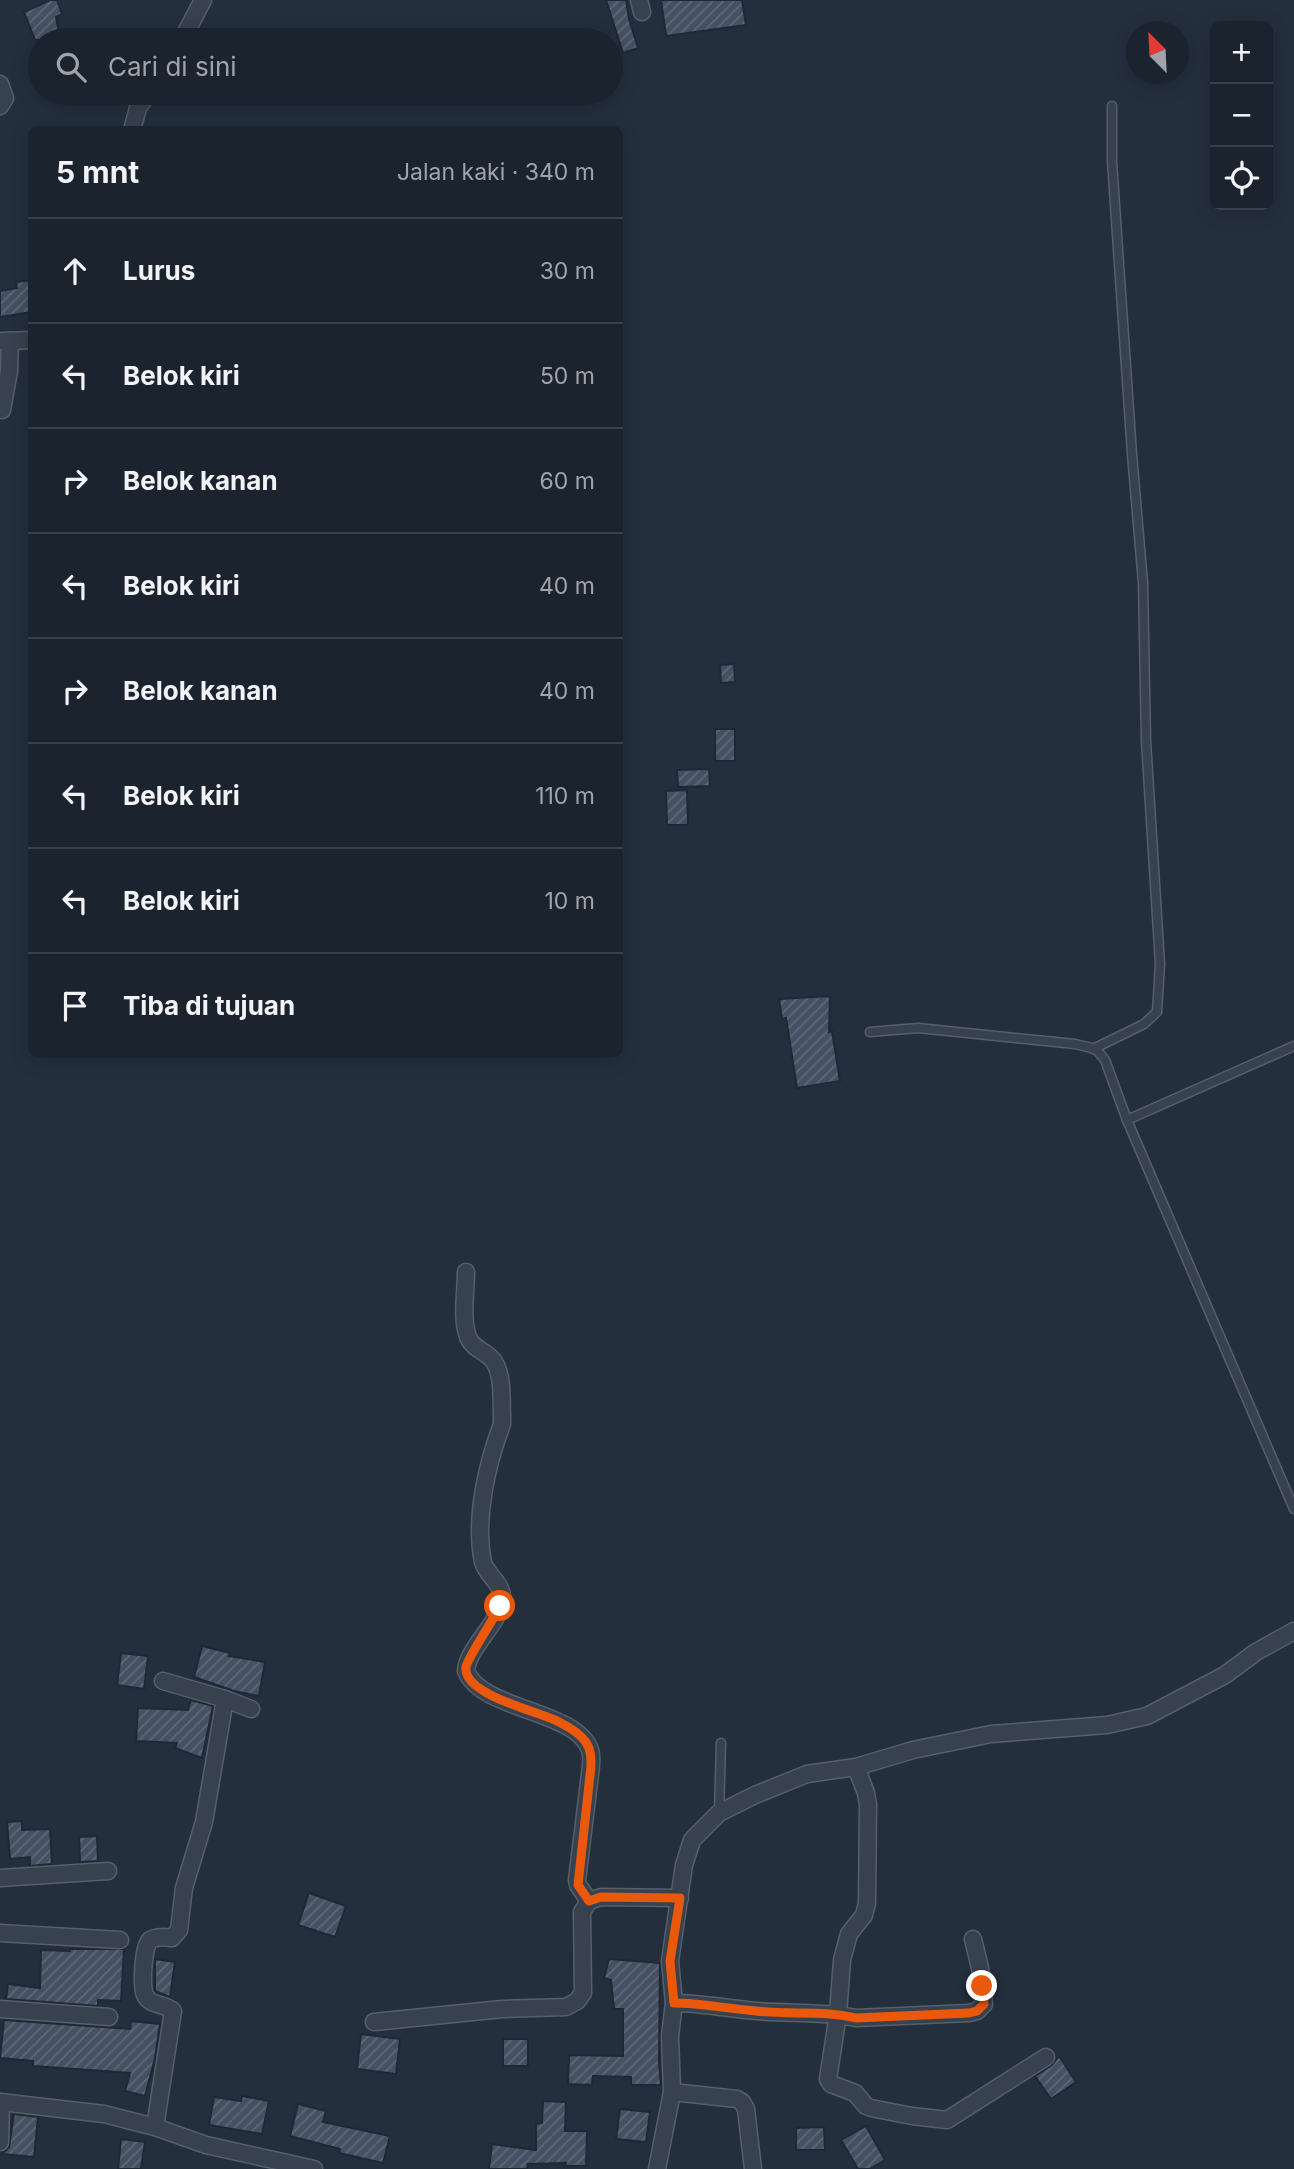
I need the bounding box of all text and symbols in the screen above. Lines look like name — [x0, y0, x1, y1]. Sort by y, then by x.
north arrow — [1126, 21, 1189, 84]
map controls — [1210, 21, 1273, 210]
button: + — [1210, 21, 1273, 84]
search box — [28, 28, 623, 105]
icon: search — [52, 48, 90, 86]
text: Cari di sini — [108, 51, 237, 82]
button: − — [1210, 84, 1273, 147]
button: locate — [1210, 147, 1273, 210]
text: 5 mnt — [56, 154, 139, 190]
text: Jalan kaki · 340 m — [397, 158, 595, 186]
icon: ahead — [56, 252, 94, 290]
text: Lurus — [123, 255, 195, 286]
text: 30 m — [540, 257, 595, 285]
icon: left — [56, 357, 94, 395]
text: Belok kiri — [123, 360, 240, 391]
text: 50 m — [540, 362, 595, 390]
icon: right — [56, 462, 94, 500]
text: Belok kanan — [123, 465, 278, 496]
text: 60 m — [540, 467, 595, 495]
icon: left — [56, 567, 94, 605]
text: Belok kiri — [123, 570, 240, 601]
text: 40 m — [539, 572, 595, 600]
icon: right — [56, 672, 94, 710]
text: Belok kanan — [123, 675, 278, 706]
text: 40 m — [539, 677, 595, 705]
icon: left — [56, 777, 94, 815]
text: Belok kiri — [123, 780, 240, 811]
text: 110 m — [535, 782, 595, 810]
icon: left — [56, 882, 94, 920]
text: Belok kiri — [123, 885, 240, 916]
text: 10 m — [545, 887, 595, 915]
icon: arrive — [56, 987, 94, 1025]
text: Tiba di tujuan — [123, 990, 295, 1021]
route start — [484, 1590, 515, 1621]
route end — [966, 1970, 997, 2001]

